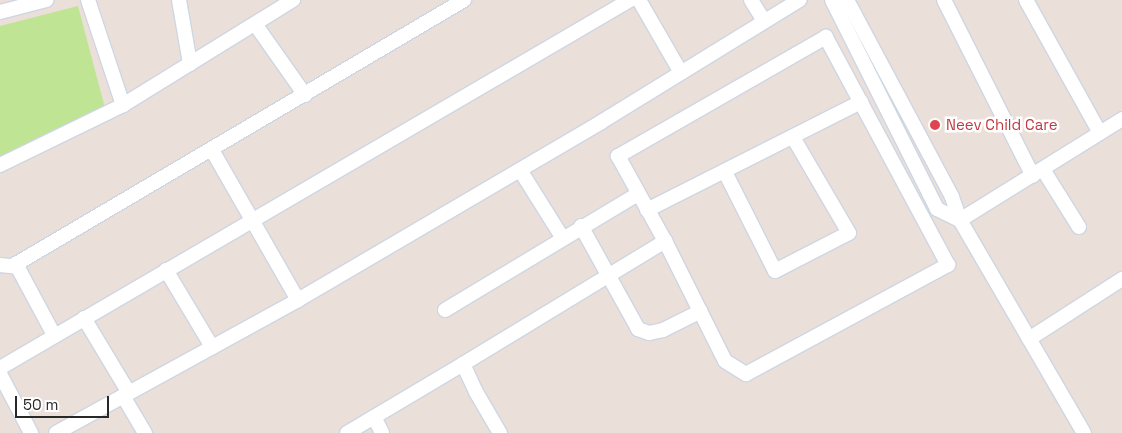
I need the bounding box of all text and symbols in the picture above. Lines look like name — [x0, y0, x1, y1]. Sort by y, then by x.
place label: Neev Child Care — [946, 116, 1058, 134]
marker: Neev Child Care — [928, 118, 942, 132]
scale bar — [18, 386, 111, 418]
text: 50 m — [23, 395, 58, 414]

